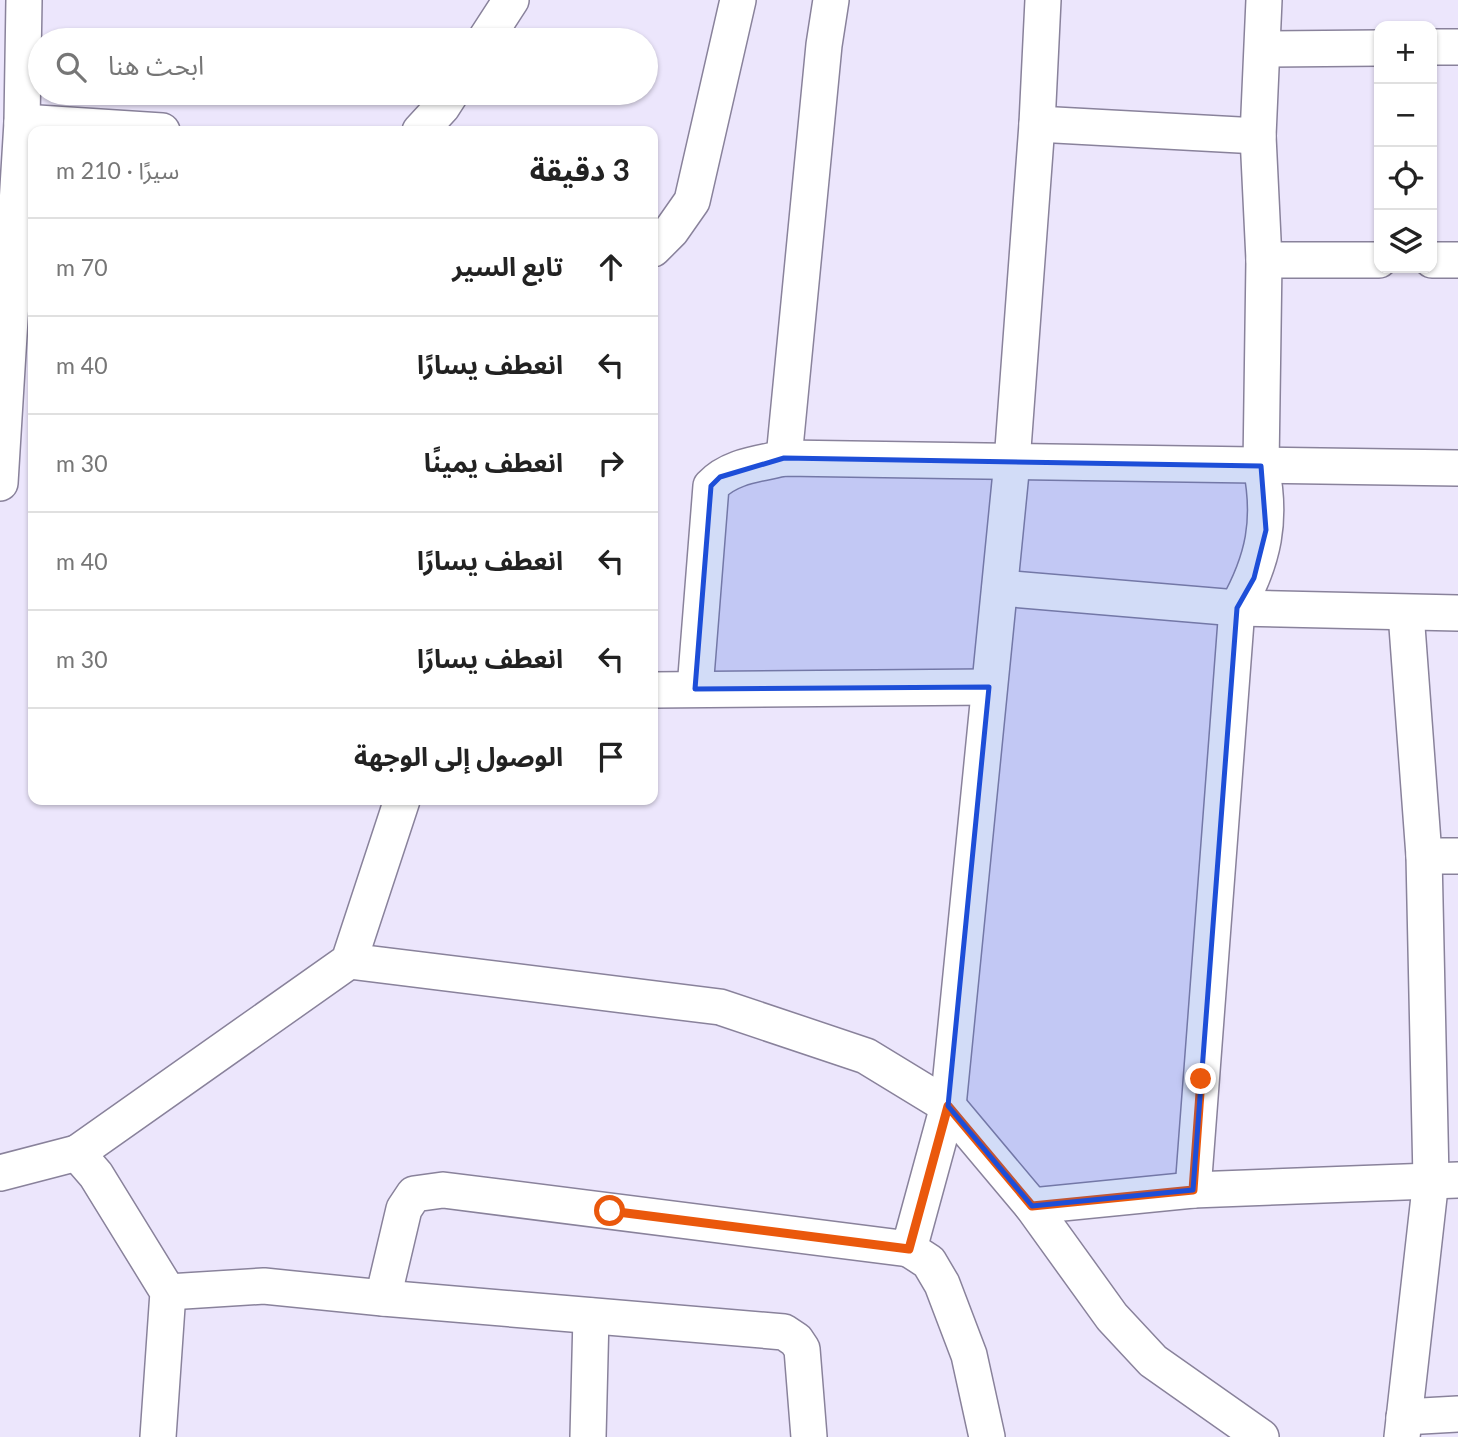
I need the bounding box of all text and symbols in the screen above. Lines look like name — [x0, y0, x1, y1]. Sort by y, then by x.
map controls — [1374, 21, 1437, 273]
button: + — [1374, 21, 1437, 84]
search box — [28, 28, 658, 105]
icon: search — [52, 48, 90, 86]
text: ابحث هنا — [108, 49, 204, 81]
button: − — [1374, 84, 1437, 147]
button: locate — [1374, 147, 1437, 210]
text: 3 دقيقة — [530, 151, 630, 187]
text: سيرًا · 210 m — [56, 156, 179, 184]
button: layers — [1374, 210, 1437, 273]
icon: ahead — [592, 248, 630, 286]
text: تابع السير — [452, 250, 563, 282]
text: 70 m — [56, 253, 108, 281]
icon: left — [592, 346, 630, 384]
text: انعطف يسارًا — [417, 348, 563, 380]
text: 40 m — [56, 351, 108, 379]
icon: right — [592, 444, 630, 482]
text: انعطف يمينًا — [424, 446, 563, 478]
text: 30 m — [56, 449, 108, 477]
icon: left — [592, 542, 630, 580]
text: انعطف يسارًا — [417, 544, 563, 576]
text: 40 m — [56, 547, 108, 575]
icon: left — [592, 640, 630, 678]
text: انعطف يسارًا — [417, 642, 563, 674]
text: 30 m — [56, 645, 108, 673]
icon: arrive — [592, 738, 630, 776]
text: الوصول إلى الوجهة — [354, 740, 563, 772]
route end — [1185, 1063, 1216, 1094]
route start — [594, 1195, 625, 1226]

